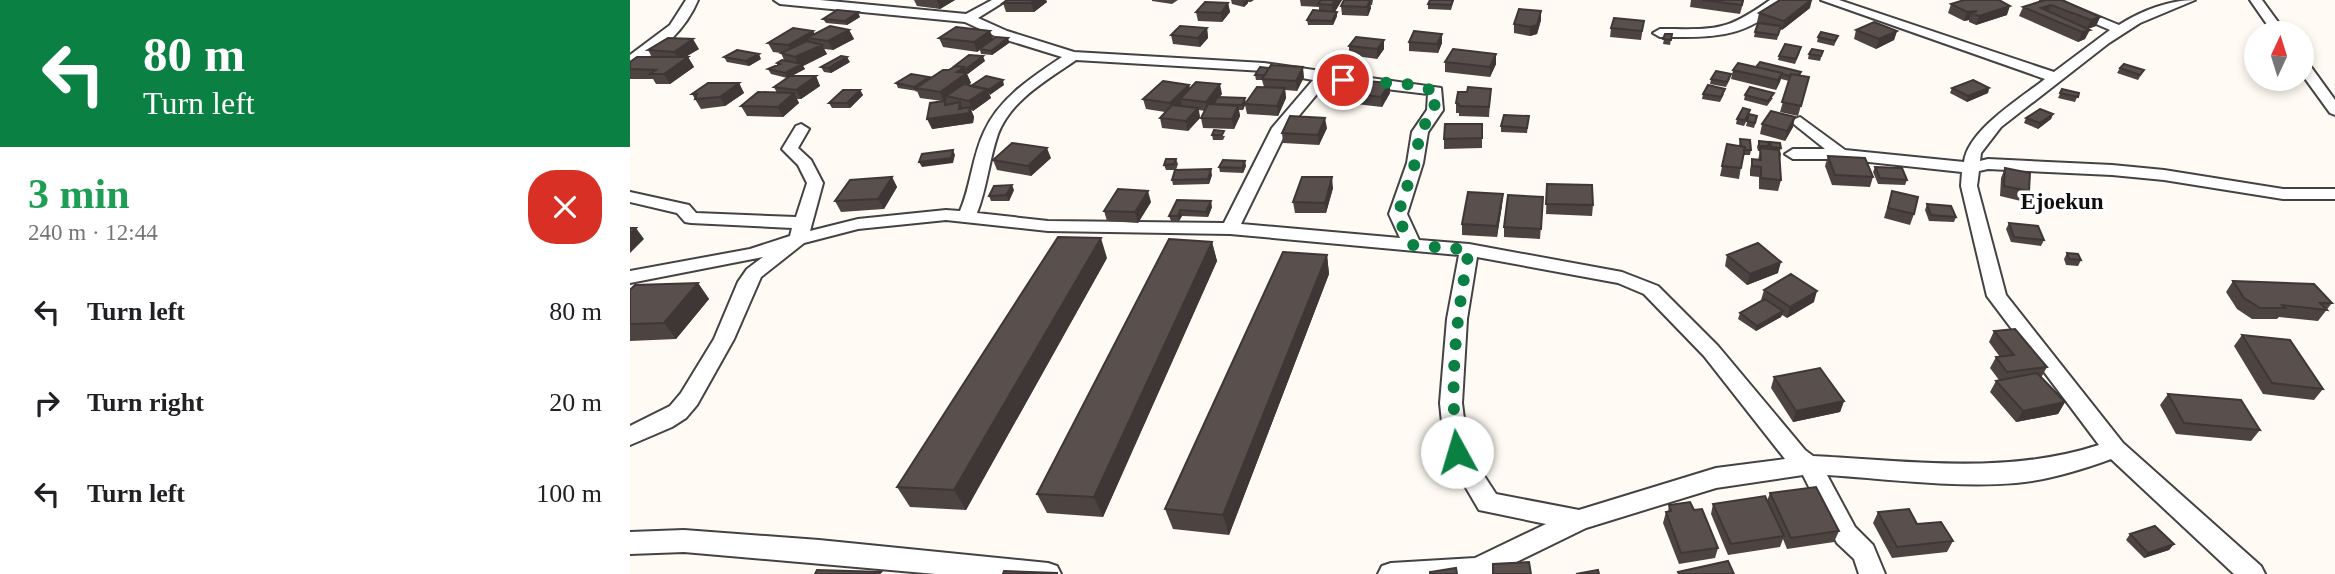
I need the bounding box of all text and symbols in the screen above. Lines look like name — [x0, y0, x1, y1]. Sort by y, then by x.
north arrow — [2244, 21, 2314, 91]
map controls — [2244, 21, 2314, 91]
text: 80 m — [143, 27, 245, 82]
icon: left — [28, 28, 119, 119]
pin — [1313, 50, 1373, 110]
icon: arrive — [1324, 61, 1362, 99]
text: Turn left — [143, 85, 255, 121]
button: close — [528, 170, 602, 244]
text: 3 min — [28, 171, 130, 217]
district label: Ejoekun — [2020, 189, 2104, 214]
text: 240 m · 12:44 — [28, 220, 158, 245]
icon: left — [28, 293, 66, 331]
text: Turn left — [87, 297, 185, 326]
text: 80 m — [549, 297, 602, 326]
icon: right — [28, 384, 66, 422]
text: Turn right — [87, 388, 204, 417]
text: 20 m — [549, 388, 602, 417]
position arrow — [1420, 415, 1494, 489]
icon: left — [28, 475, 66, 513]
text: Turn left — [87, 479, 185, 508]
text: 100 m — [536, 479, 602, 508]

